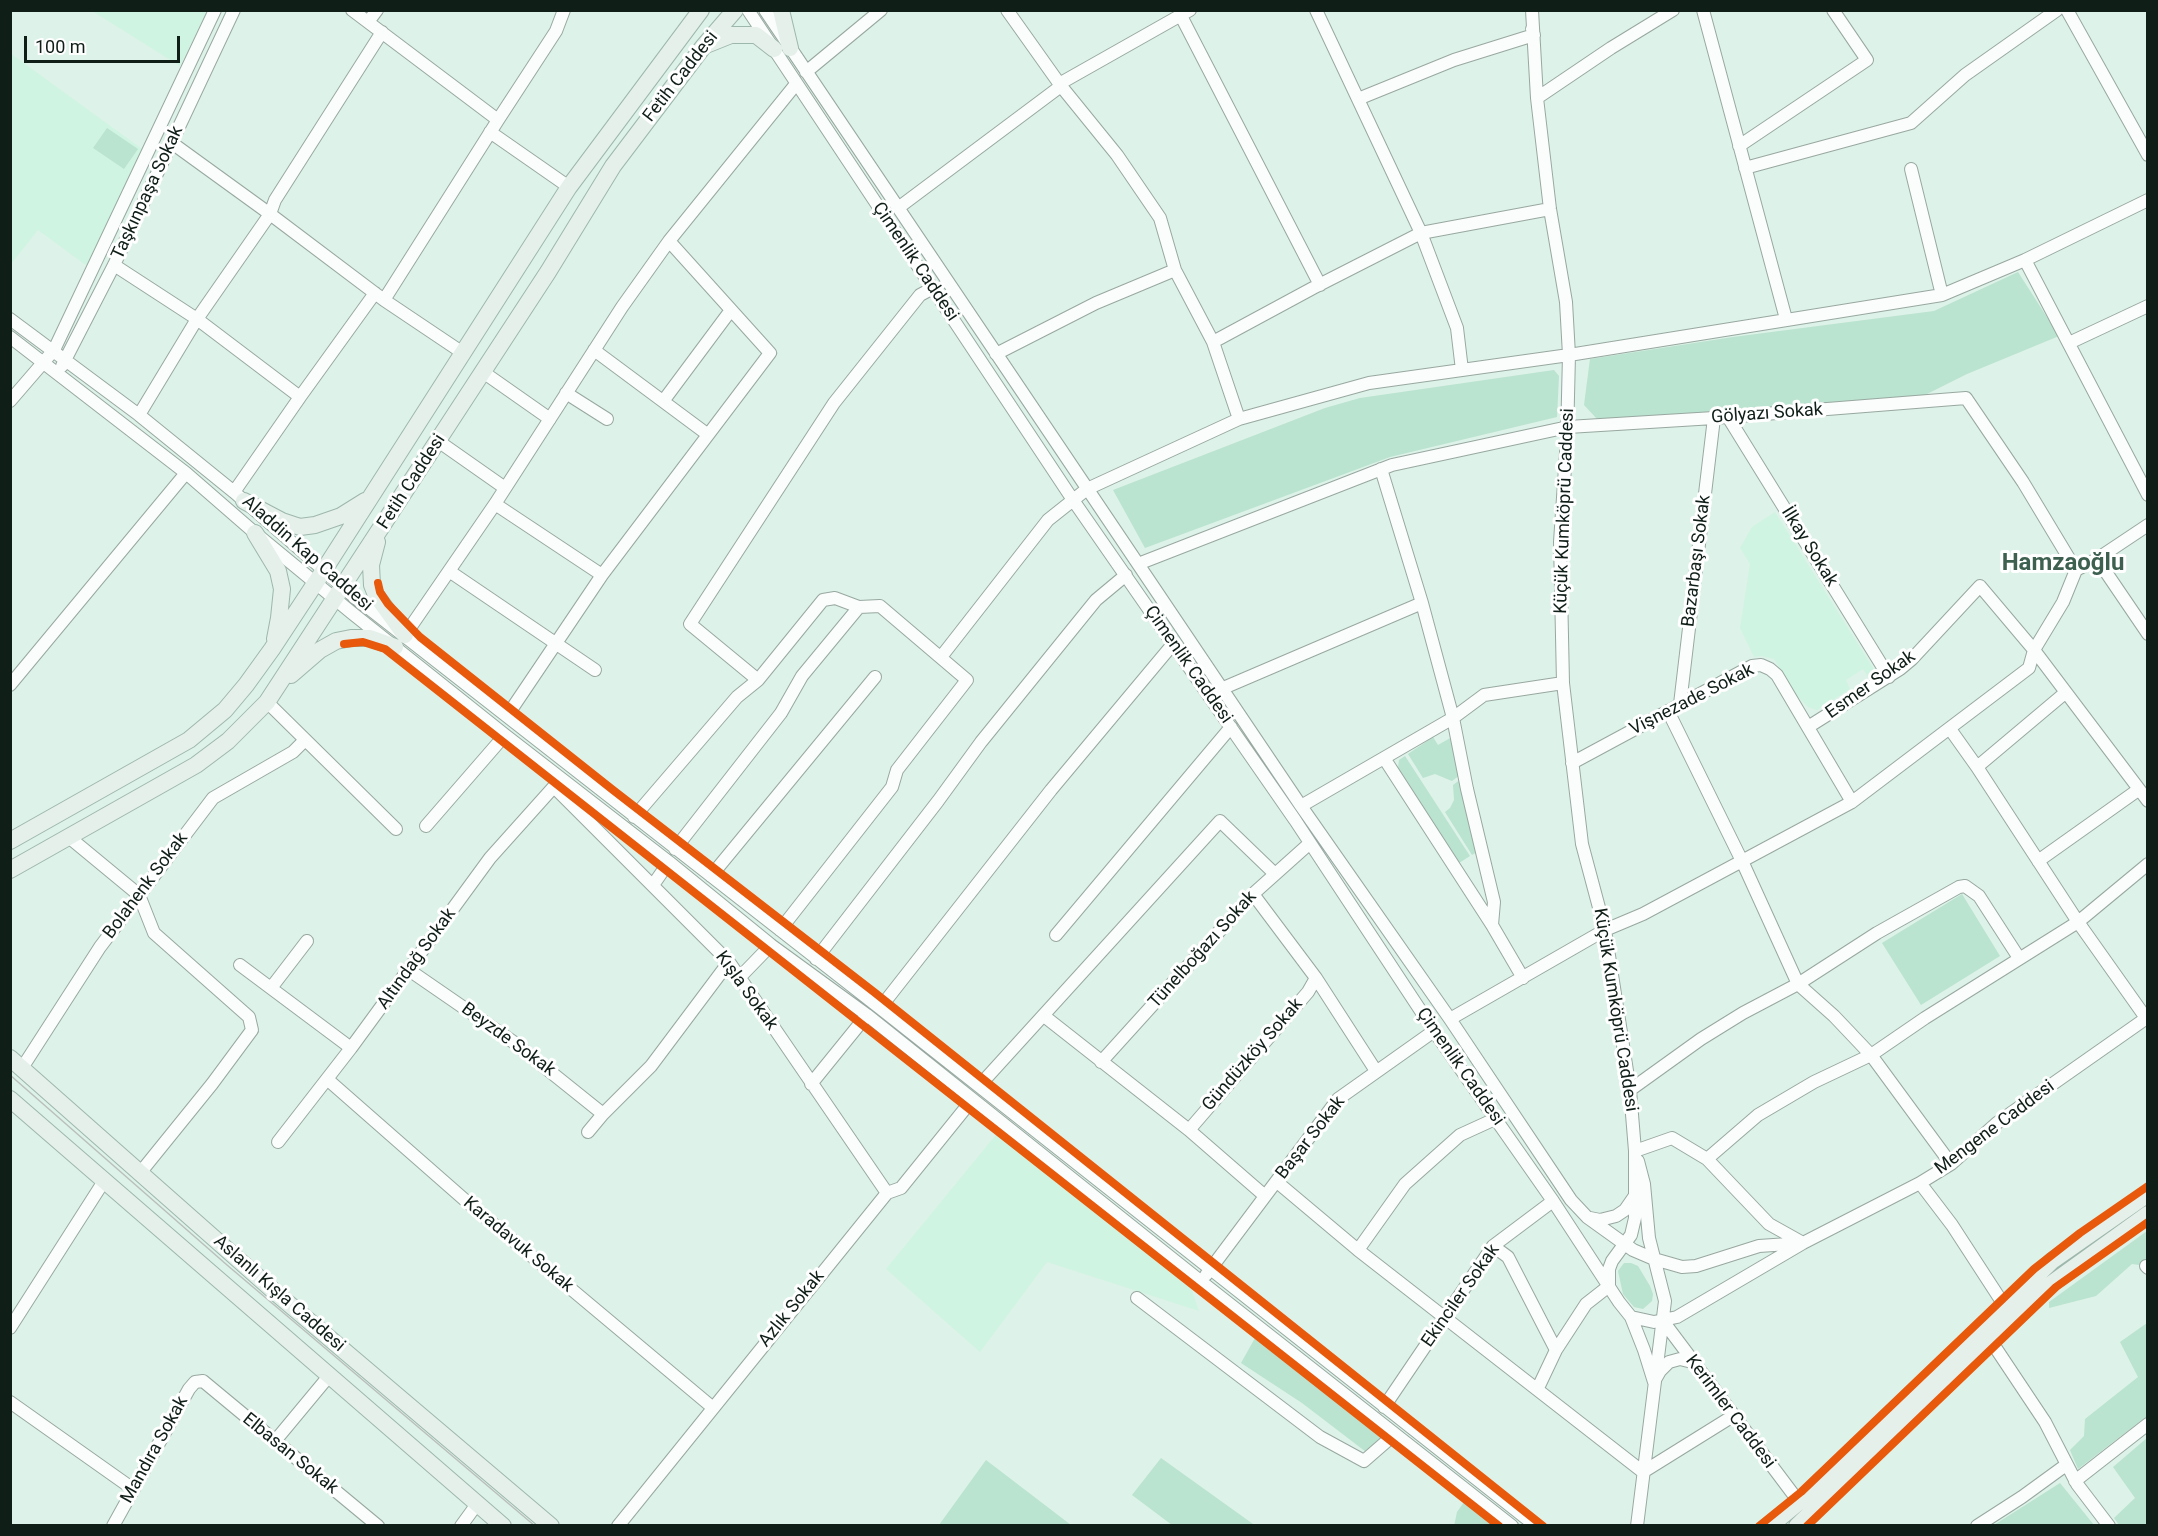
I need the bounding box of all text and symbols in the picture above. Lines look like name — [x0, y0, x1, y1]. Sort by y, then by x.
scale bar — [27, 24, 183, 62]
street label: Fetih Caddesi — [639, 27, 723, 127]
text: 100 m — [35, 36, 86, 57]
street label: Taşkınpaşa Sokak — [108, 123, 188, 263]
street label: Çimenlik Caddesi — [867, 198, 963, 326]
street label: Gölyazı Sokak — [1710, 399, 1824, 429]
street label: Küçük Kumköprü Caddesi — [1551, 408, 1579, 614]
street label: Fetih Caddesi — [373, 430, 451, 534]
street label: Aladdin Kap Caddesi — [237, 492, 377, 616]
street label: Bazarbaşı Sokak — [1678, 494, 1716, 628]
street label: İlkay Sokak — [1776, 503, 1842, 591]
district label: Hamzaoğlu — [2002, 550, 2124, 578]
street label: Çimenlik Caddesi — [1139, 602, 1237, 728]
street label: Esmer Sokak — [1822, 646, 1920, 724]
street label: Vişnezade Sokak — [1626, 659, 1758, 741]
street label: Bolahenk Sokak — [99, 829, 193, 943]
street label: Tünelboğazı Sokak — [1145, 887, 1261, 1013]
street label: Altındağ Sokak — [373, 904, 461, 1014]
street label: Küçük Kumköprü Caddesi — [1588, 907, 1642, 1113]
street label: Kışla Sokak — [710, 947, 782, 1035]
street label: Gündüzköy Sokak — [1198, 994, 1308, 1116]
street label: Beyzde Sokak — [457, 999, 559, 1081]
street label: Çimenlik Caddesi — [1411, 1004, 1509, 1130]
street label: Mengene Caddesi — [1931, 1076, 2059, 1180]
street label: Başar Sokak — [1272, 1092, 1350, 1184]
street label: Karadavuk Sokak — [458, 1192, 578, 1298]
street label: Aslanlı Kışla Caddesi — [209, 1231, 349, 1357]
street label: Ekinciler Sokak — [1417, 1240, 1505, 1352]
street label: Azlık Sokak — [755, 1266, 829, 1352]
street label: Kerimler Caddesi — [1680, 1351, 1780, 1473]
street label: Mandıra Sokak — [117, 1393, 193, 1507]
street label: Elbasan Sokak — [238, 1409, 342, 1499]

